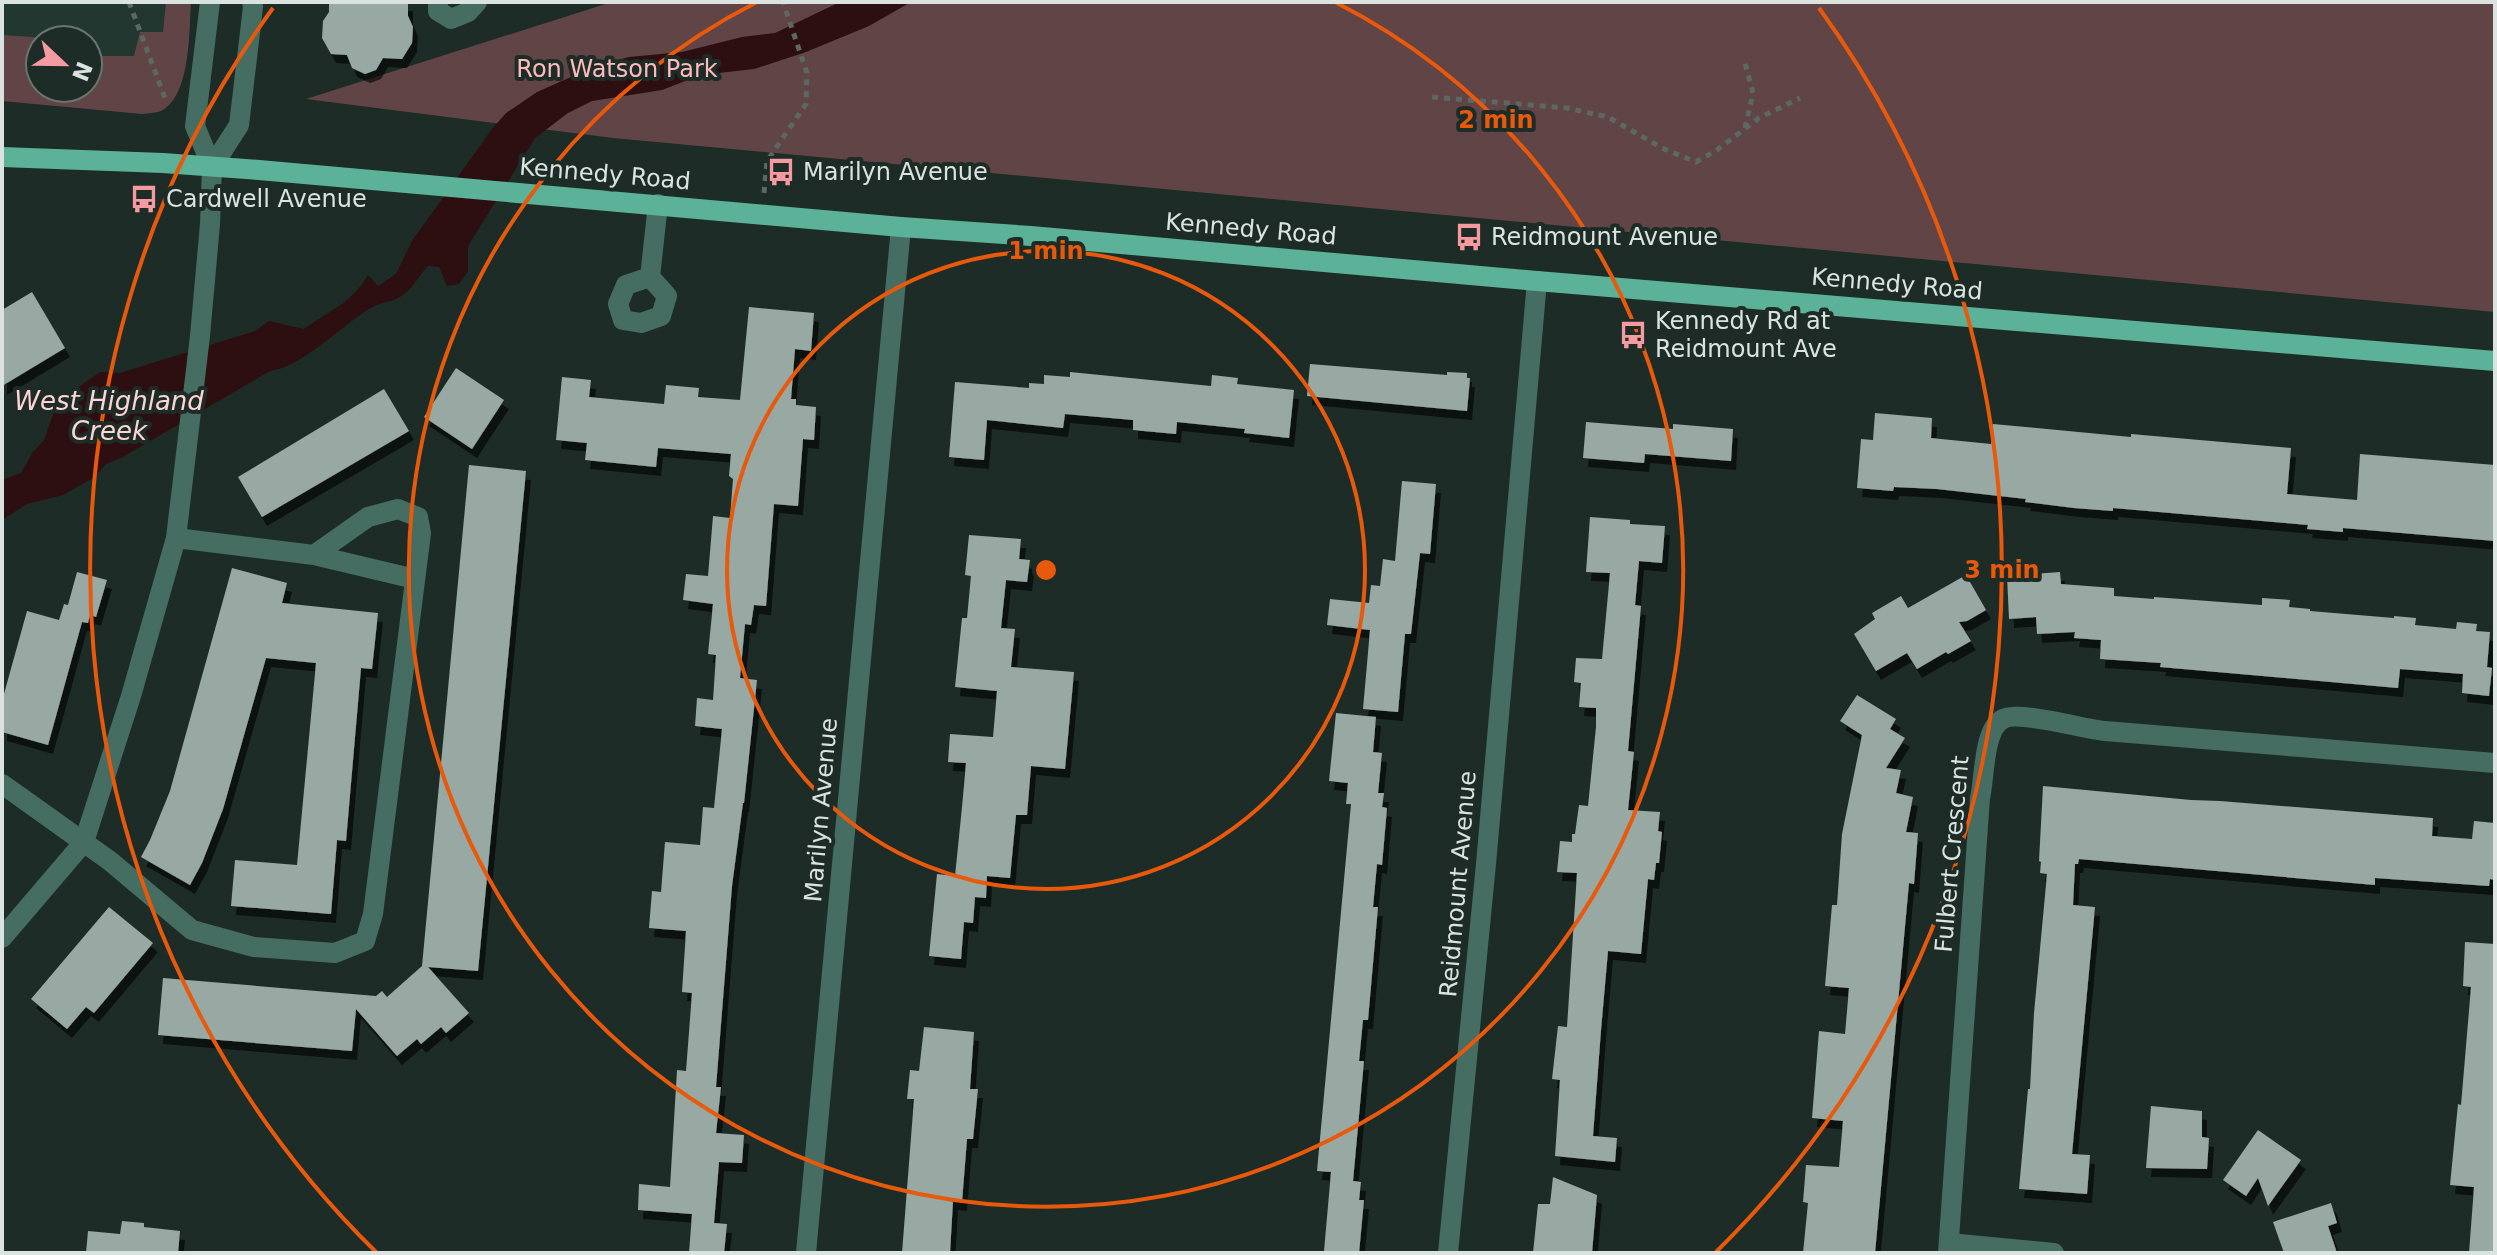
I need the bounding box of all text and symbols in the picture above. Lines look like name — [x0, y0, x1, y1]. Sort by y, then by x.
north arrow — [24, 24, 104, 104]
park label: Ron Watson Park — [516, 55, 718, 83]
text: N — [67, 58, 97, 85]
text: 2 min — [1458, 106, 1534, 134]
street label: Kennedy Road — [518, 153, 692, 195]
bus stop icon: Marilyn Avenue — [766, 157, 796, 187]
place label: Marilyn Avenue — [803, 158, 988, 186]
bus stop icon: Cardwell Avenue — [129, 184, 159, 214]
place label: Cardwell Avenue — [166, 185, 367, 213]
street label: Kennedy Road — [1164, 208, 1338, 250]
bus stop icon: Reidmount Avenue — [1454, 222, 1484, 252]
place label: Reidmount Avenue — [1491, 223, 1718, 251]
text: 1 min — [1008, 237, 1084, 265]
street label: Kennedy Road — [1810, 263, 1984, 305]
place label: Kennedy Rd at Reidmount Ave — [1655, 307, 1837, 363]
bus stop icon: Kennedy Rd at Reidmount Ave — [1618, 320, 1648, 350]
water label: West Highland Creek — [14, 386, 204, 446]
centre of rings — [1032, 556, 1060, 584]
text: 3 min — [1964, 556, 2040, 584]
street label: Marilyn Avenue — [799, 717, 843, 903]
street label: Fulbert Crescent — [1929, 755, 1975, 953]
street label: Reidmount Avenue — [1434, 770, 1482, 998]

